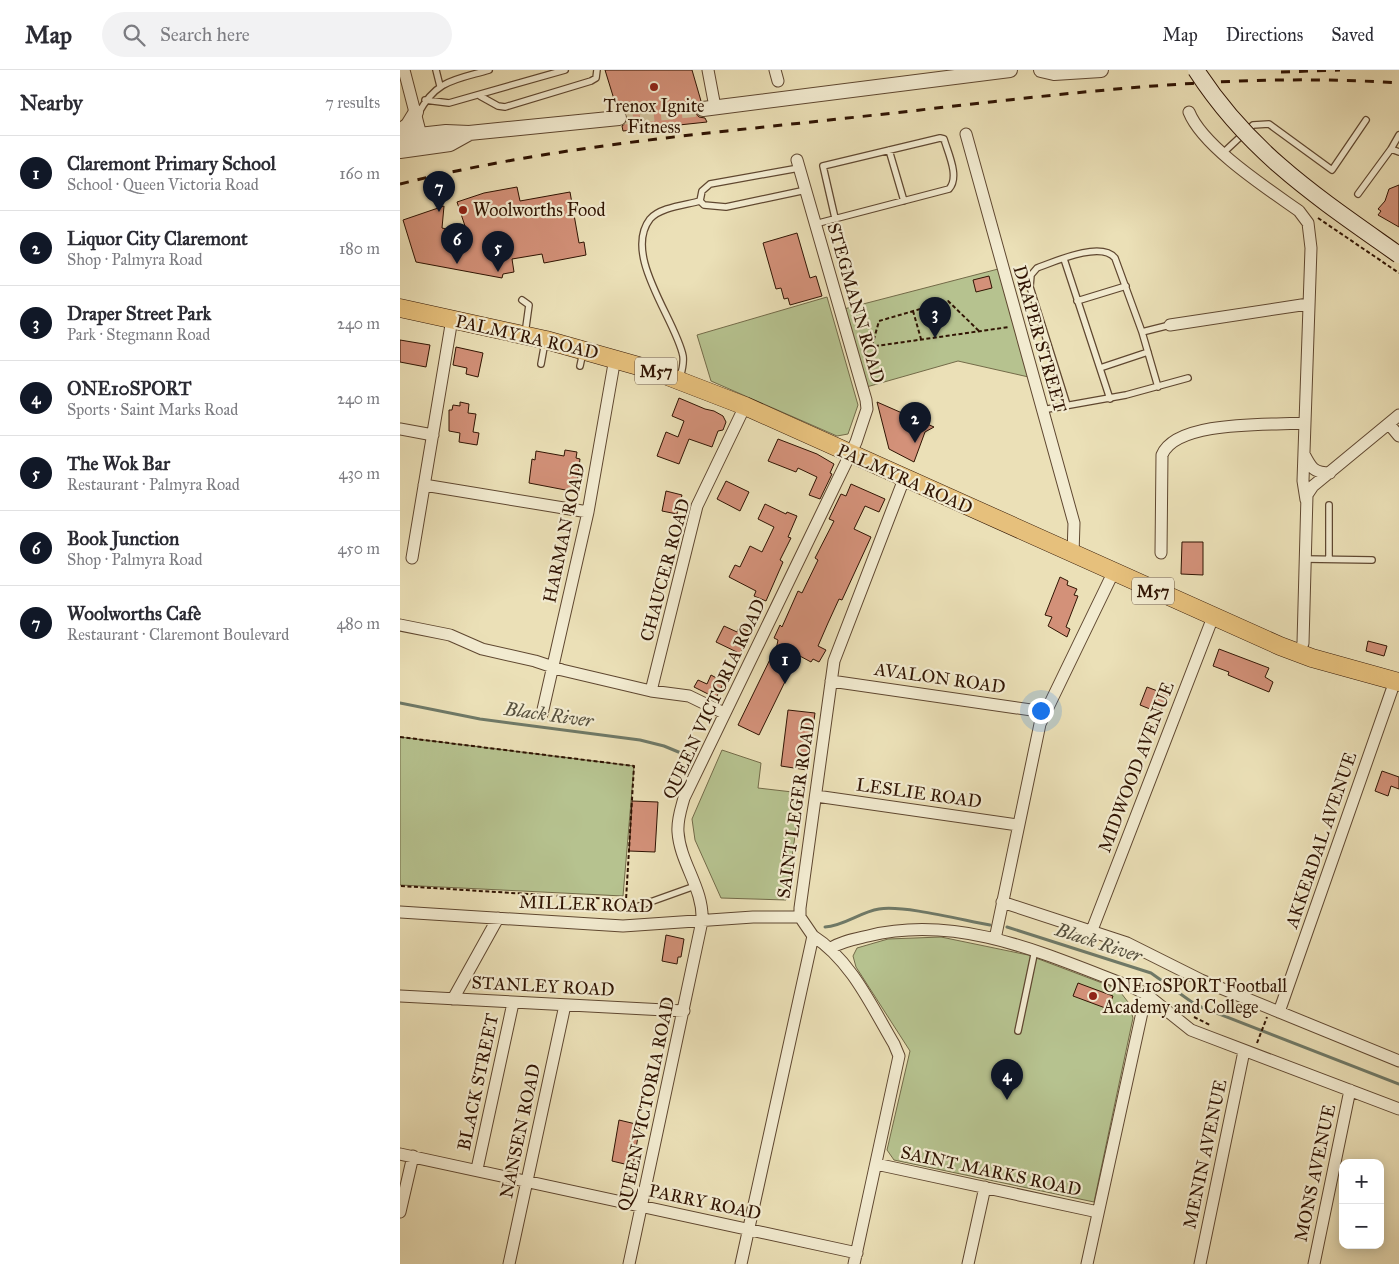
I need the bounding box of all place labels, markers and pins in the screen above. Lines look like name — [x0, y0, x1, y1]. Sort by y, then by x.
marker: Trenox Ignite Fitness — [648, 81, 660, 93]
place label: Trenox Ignite Fitness — [603, 95, 705, 138]
pin: 7 — [423, 171, 455, 212]
place label: Woolworths Food — [473, 199, 606, 221]
marker: Woolworths Food — [457, 204, 469, 216]
pin: 6 — [441, 223, 473, 264]
pin: 5 — [482, 231, 514, 272]
pin: 3 — [919, 297, 951, 338]
pin: 2 — [899, 402, 931, 443]
pin: 1 — [769, 643, 801, 684]
place label: ONE10SPORT Football Academy and College — [1102, 975, 1287, 1019]
marker: ONE10SPORT Football Academy and College — [1087, 990, 1099, 1002]
pin: 4 — [991, 1059, 1023, 1100]

